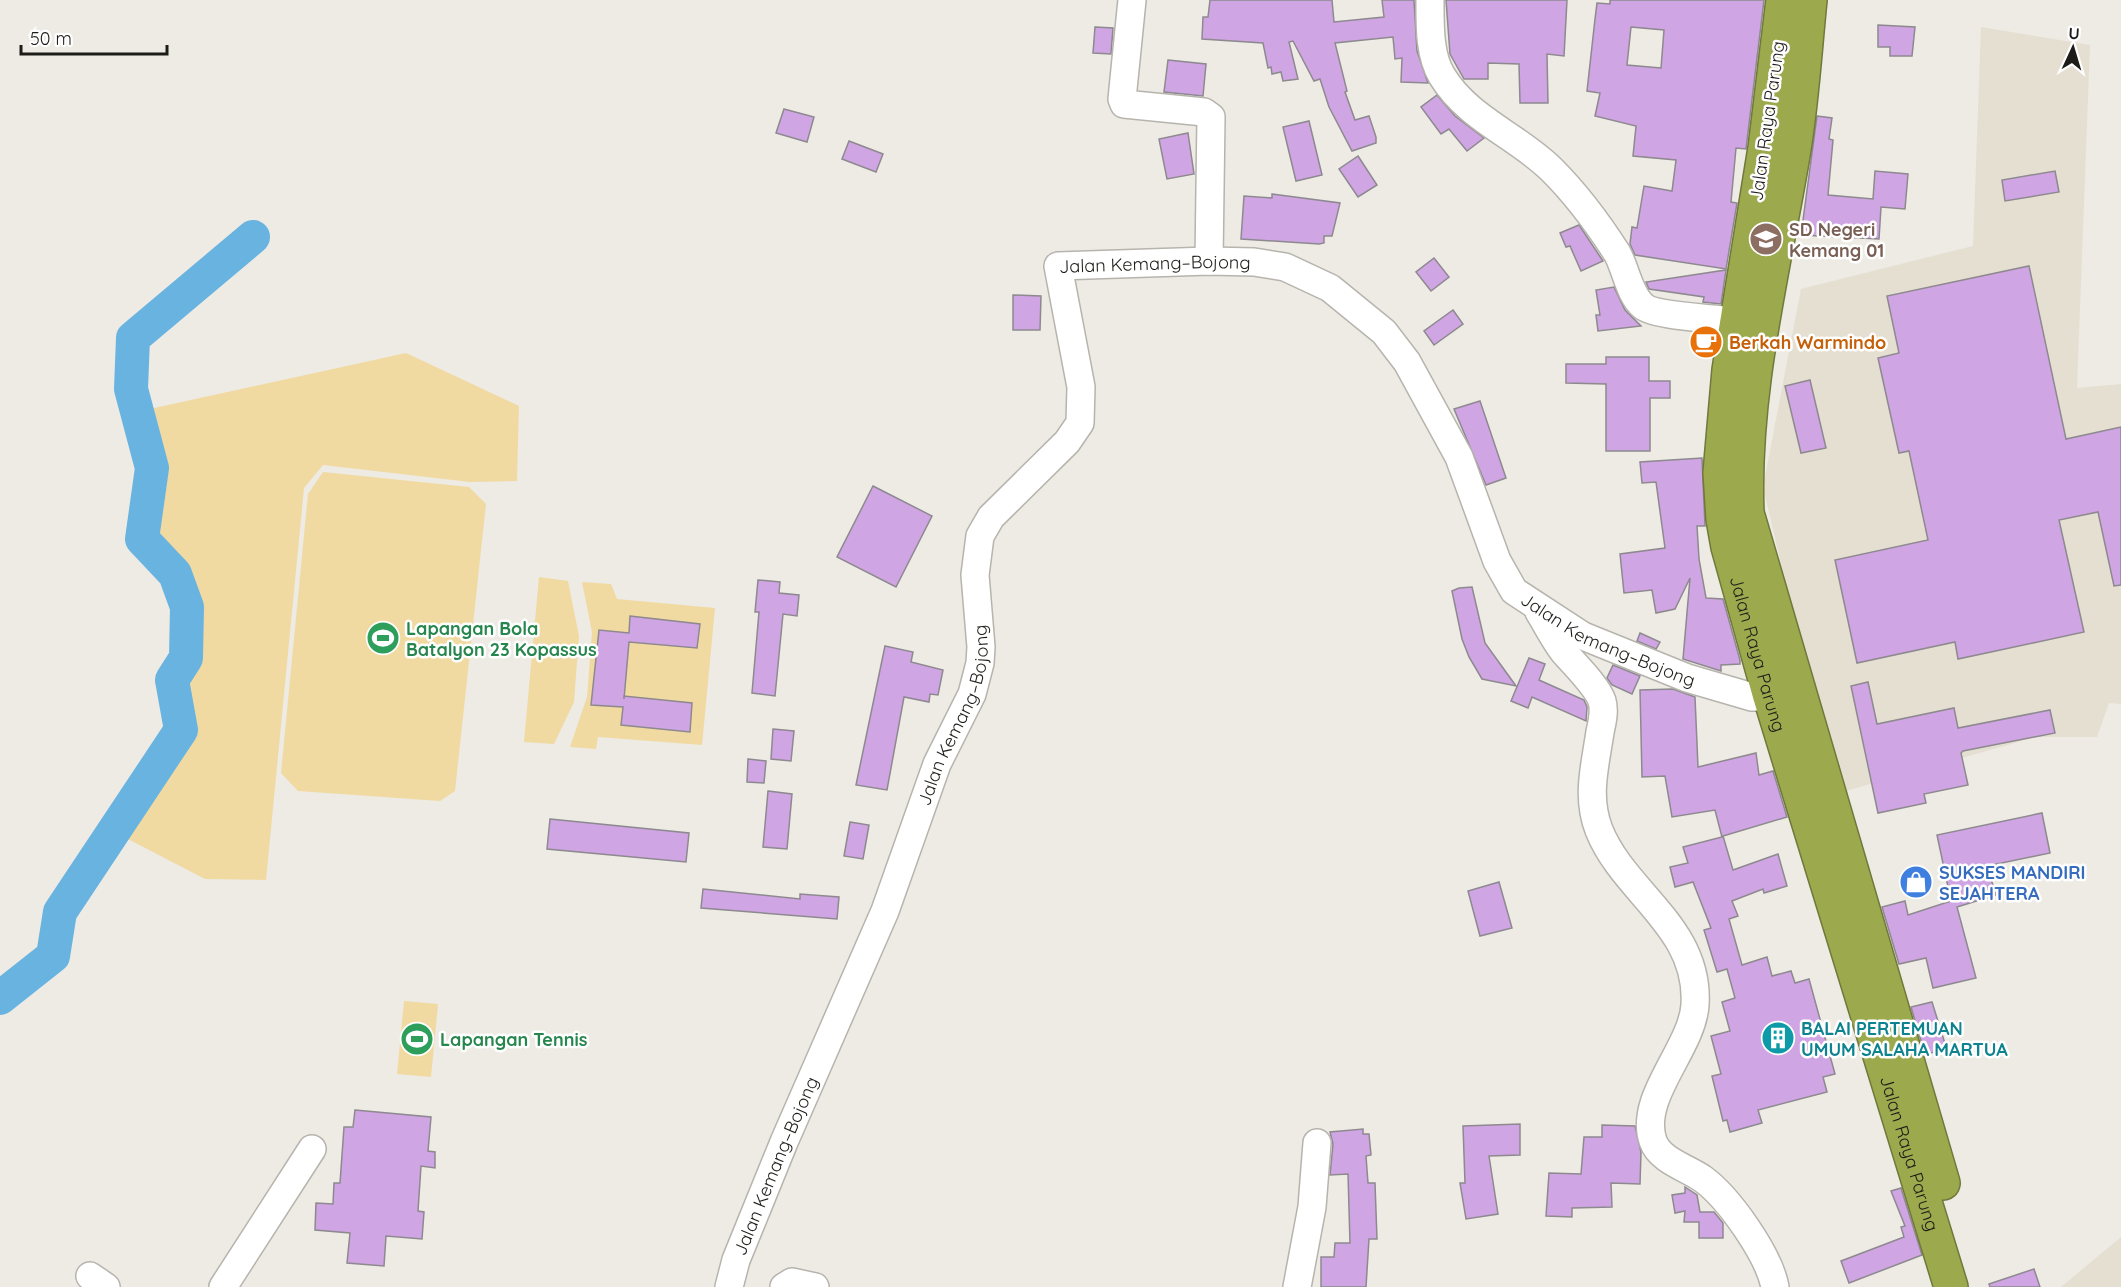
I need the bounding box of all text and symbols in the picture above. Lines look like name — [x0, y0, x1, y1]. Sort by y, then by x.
scale bar — [21, 18, 166, 56]
north arrow — [2043, 18, 2103, 78]
text: U — [2068, 23, 2080, 43]
text: 50 m — [30, 27, 72, 50]
street label: Jalan Raya Parung — [1744, 40, 1790, 202]
place label: SD Negeri Kemang 01 — [1789, 218, 1884, 262]
school or university icon: SD Negeri Kemang 01 — [1748, 221, 1784, 257]
street label: Jalan Kemang–Bojong — [1059, 249, 1251, 277]
cafe icon: Berkah Warmindo — [1688, 324, 1724, 360]
place label: Berkah Warmindo — [1729, 331, 1886, 354]
street label: Jalan Raya Parung — [1725, 573, 1792, 735]
street label: Jalan Kemang–Bojong — [1517, 587, 1698, 691]
place label: Lapangan Bola Batalyon 23 Kopassus — [406, 617, 597, 661]
sports icon: Lapangan Bola Batalyon 23 Kopassus — [365, 620, 401, 656]
street label: Jalan Kemang–Bojong — [912, 624, 993, 809]
place label: SUKSES MANDIRI SEJAHTERA — [1939, 861, 2085, 905]
shop icon: SUKSES MANDIRI SEJAHTERA — [1898, 864, 1934, 900]
place label: BALAI PERTEMUAN UMUM SALAHA MARTUA — [1801, 1017, 2008, 1061]
building icon: BALAI PERTEMUAN UMUM SALAHA MARTUA — [1760, 1020, 1796, 1056]
sports icon: Lapangan Tennis — [399, 1021, 435, 1057]
place label: Lapangan Tennis — [440, 1028, 588, 1051]
street label: Jalan Kemang–Bojong — [728, 1073, 823, 1259]
street label: Jalan Raya Parung — [1875, 1073, 1945, 1234]

